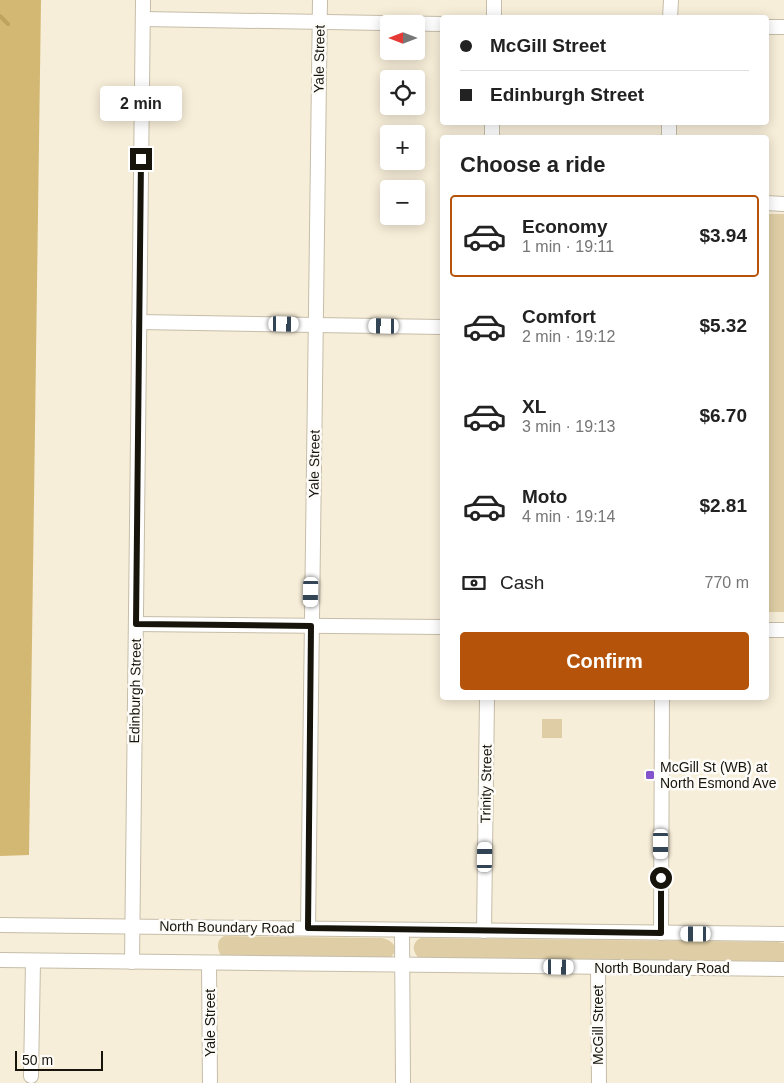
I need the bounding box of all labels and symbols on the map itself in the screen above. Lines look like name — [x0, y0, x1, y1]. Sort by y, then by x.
north arrow — [380, 15, 425, 60]
street label: Yale Street — [310, 25, 328, 93]
callout: 2 min — [100, 86, 182, 122]
route end — [130, 148, 152, 170]
car — [268, 316, 299, 332]
car — [368, 318, 399, 334]
street label: Yale Street — [305, 430, 323, 498]
car — [303, 577, 318, 607]
street label: Edinburgh Street — [126, 638, 144, 744]
street label: Trinity Street — [477, 744, 495, 824]
place label: McGill St (WB) at North Esmond Ave — [660, 759, 777, 791]
marker: McGill St (WB) at North Esmond Ave — [644, 769, 656, 781]
car — [653, 829, 668, 859]
car — [477, 842, 492, 872]
route start — [650, 867, 672, 889]
street label: North Boundary Road — [159, 918, 295, 936]
car — [681, 927, 711, 942]
car — [543, 959, 574, 975]
street label: North Boundary Road — [594, 960, 730, 976]
street label: McGill Street — [590, 985, 606, 1065]
street label: Yale Street — [202, 989, 218, 1057]
scale bar — [15, 1048, 102, 1071]

